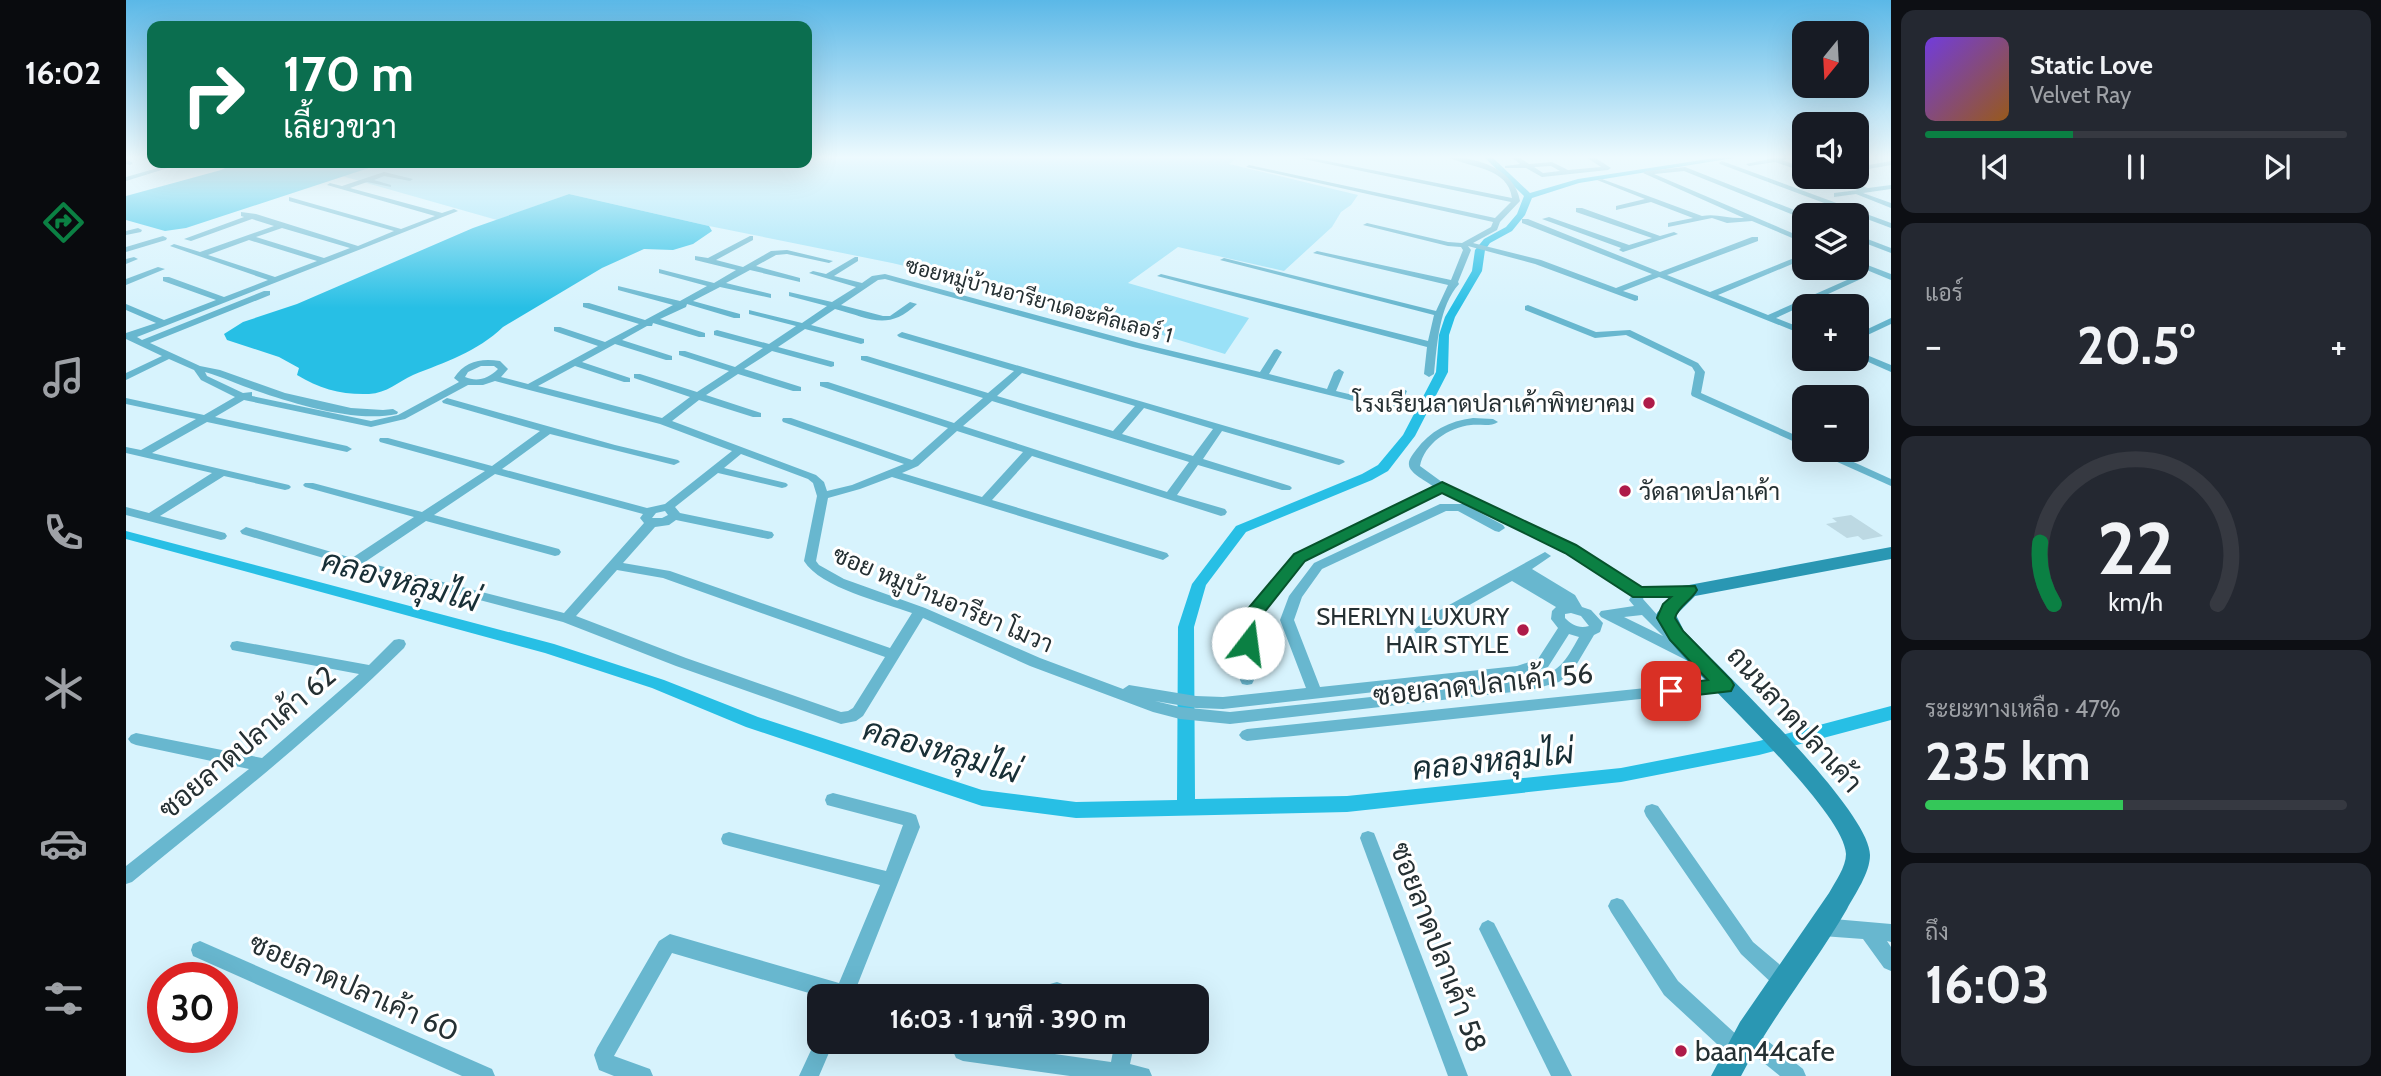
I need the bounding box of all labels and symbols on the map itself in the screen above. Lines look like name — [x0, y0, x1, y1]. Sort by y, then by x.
north arrow — [1792, 21, 1869, 98]
street label: ซอยหมู่บ้านอารียาเดอะคัลเลอร์ 1 — [902, 251, 1176, 351]
place label: โรงเรียนลาดปลาเค้าพิทยาคม — [1351, 388, 1635, 418]
marker: โรงเรียนลาดปลาเค้าพิทยาคม — [1641, 395, 1657, 411]
place label: วัดลาดปลาเค้า — [1639, 477, 1780, 506]
marker: วัดลาดปลาเค้า — [1617, 483, 1633, 499]
water label: คลองหลุมไผ่ — [317, 539, 487, 623]
street label: ซอย หมูบ้านอารียา โมวา — [827, 539, 1058, 661]
place label: SHERLYN LUXURY HAIR STYLE — [1316, 602, 1509, 659]
position arrow — [1211, 606, 1285, 680]
marker: SHERLYN LUXURY HAIR STYLE — [1515, 622, 1531, 638]
street label: ถนนลาดปลาเค้า — [1720, 638, 1870, 799]
street label: ซอยลาดปลาเค้า 56 — [1371, 655, 1595, 712]
street label: ซอยลาดปลาเค้า 62 — [151, 657, 342, 826]
pin — [1641, 661, 1701, 721]
water label: คลองหลุมไผ่ — [858, 708, 1028, 795]
water label: คลองหลุมไผ่ — [1410, 731, 1578, 791]
street label: ซอยลาดปลาเค้า 58 — [1383, 837, 1496, 1057]
street label: ซอยลาดปลาเค้า 60 — [244, 925, 464, 1048]
speed limit sign: 30 — [147, 962, 238, 1053]
place label: baan44cafe — [1695, 1034, 1835, 1068]
marker: baan44cafe — [1673, 1043, 1689, 1059]

